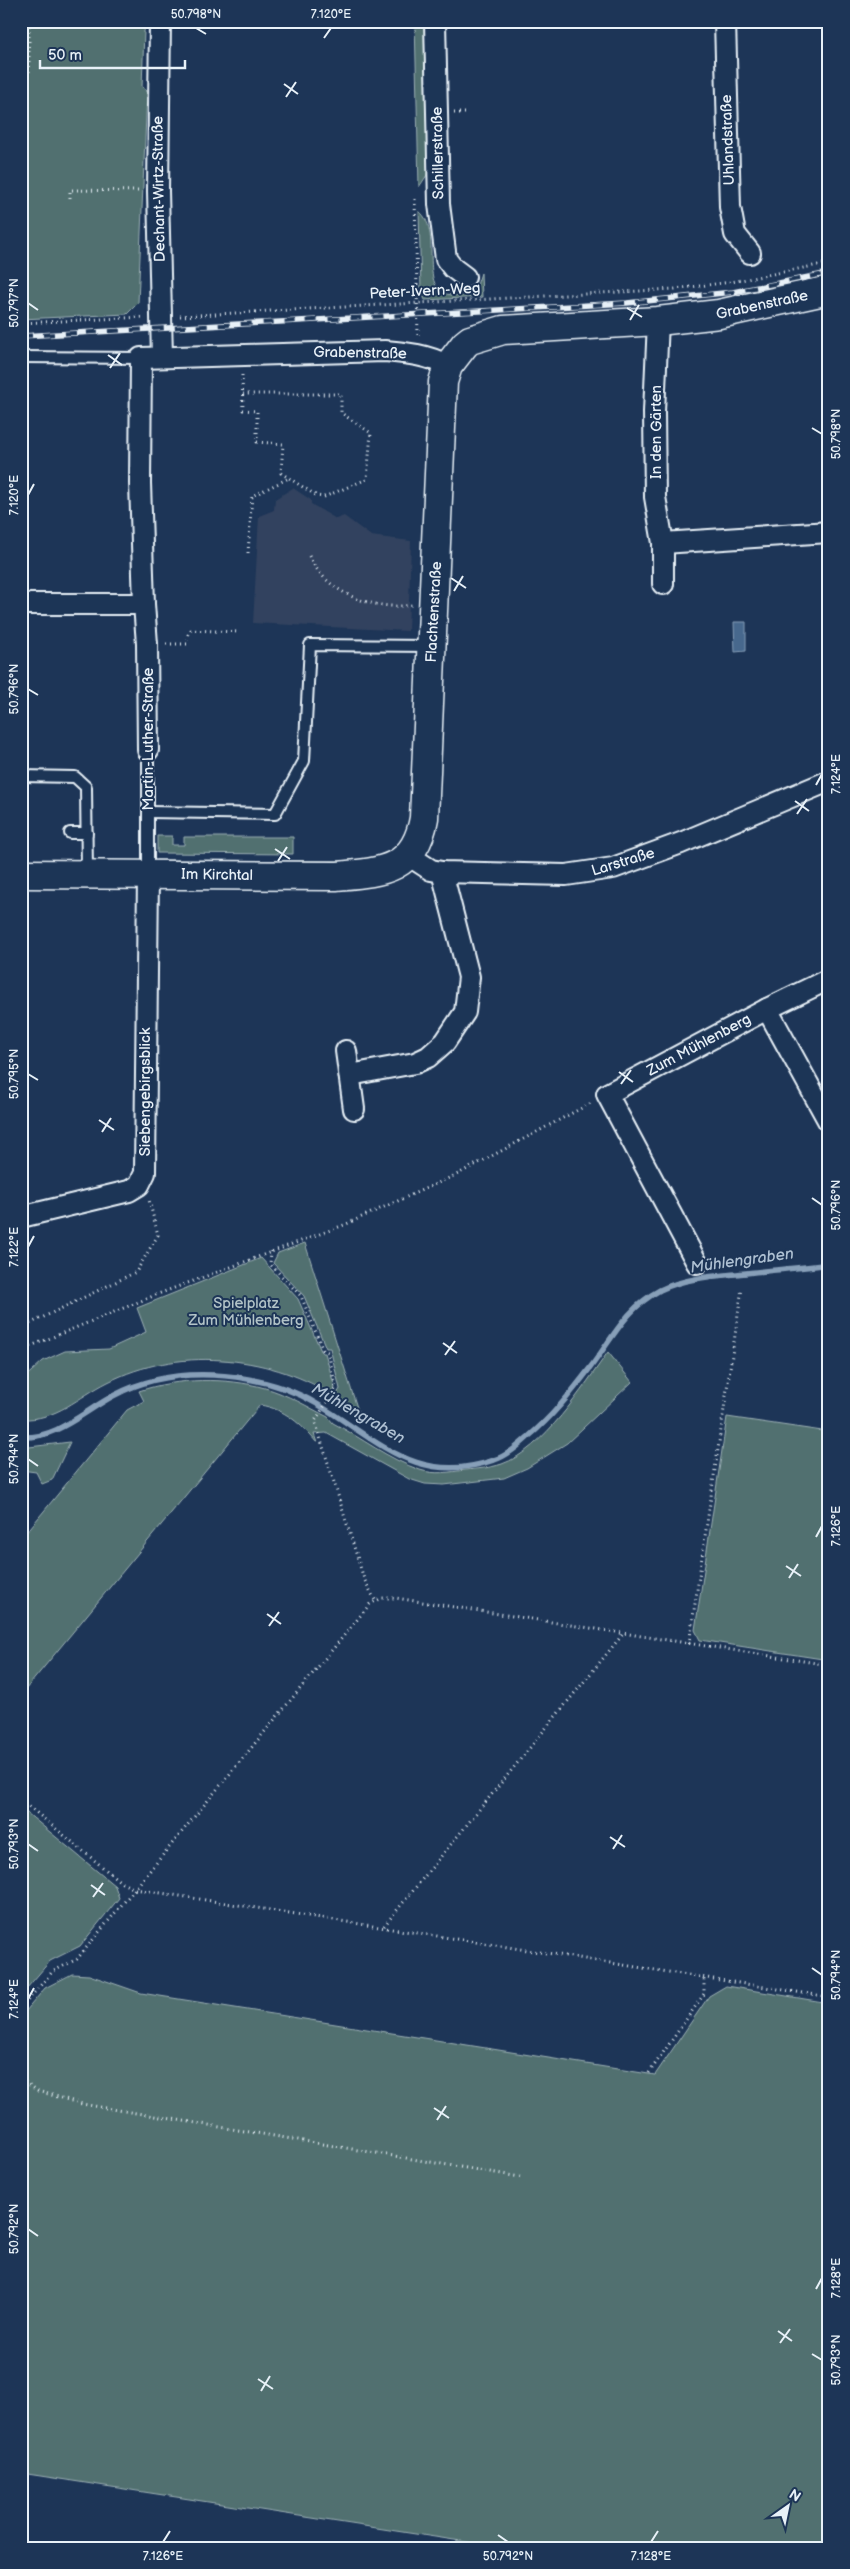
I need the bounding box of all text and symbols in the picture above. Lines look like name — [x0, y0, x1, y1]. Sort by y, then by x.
text: 50.798°N — [171, 7, 221, 22]
text: 7.120°E — [311, 7, 351, 22]
scale bar — [40, 38, 185, 70]
text: 50 m — [48, 46, 82, 65]
street label: Uhlandstraße — [717, 94, 739, 186]
street label: Schillerstraße — [428, 106, 448, 199]
street label: Dechant-Wirtz-Straße — [148, 116, 170, 262]
text: 50.797°N — [7, 278, 22, 328]
street label: Peter-Ivern-Weg — [369, 279, 481, 303]
street label: Grabenstraße — [714, 286, 810, 324]
street label: Grabenstraße — [313, 343, 407, 363]
street label: In den Gärten — [647, 385, 666, 479]
text: 50.798°N — [829, 409, 844, 459]
text: 7.120°E — [7, 475, 22, 515]
street label: Flachtenstraße — [422, 561, 446, 663]
text: 50.796°N — [7, 664, 22, 714]
street label: Martin-Luther-Straße — [139, 667, 158, 810]
text: 7.124°E — [829, 754, 844, 794]
street label: Larstraße — [589, 843, 657, 881]
street label: Im Kirchtal — [181, 865, 253, 885]
street label: Zum Mühlenberg — [643, 1010, 754, 1081]
street label: Siebengebirgsblick — [136, 1027, 155, 1156]
text: 50.795°N — [7, 1049, 22, 1099]
text: 50.796°N — [829, 1180, 844, 1230]
text: 7.122°E — [7, 1227, 22, 1267]
water label: Mühlengraben — [689, 1244, 795, 1278]
park label: Spielplatz Zum Mühlenberg — [187, 1294, 304, 1330]
water label: Mühlengraben — [308, 1380, 408, 1448]
text: 50.794°N — [7, 1434, 22, 1484]
text: 7.126°E — [829, 1506, 844, 1546]
text: 50.793°N — [7, 1819, 22, 1869]
text: 50.794°N — [829, 1950, 844, 2000]
text: 7.124°E — [7, 1979, 22, 2019]
text: 50.792°N — [7, 2204, 22, 2254]
text: 7.128°E — [829, 2258, 844, 2298]
text: 50.793°N — [829, 2335, 844, 2385]
north arrow — [762, 2482, 812, 2532]
text: N — [786, 2486, 804, 2506]
text: 7.126°E — [143, 2549, 183, 2564]
text: 50.792°N — [483, 2549, 533, 2564]
text: 7.128°E — [631, 2549, 671, 2564]

